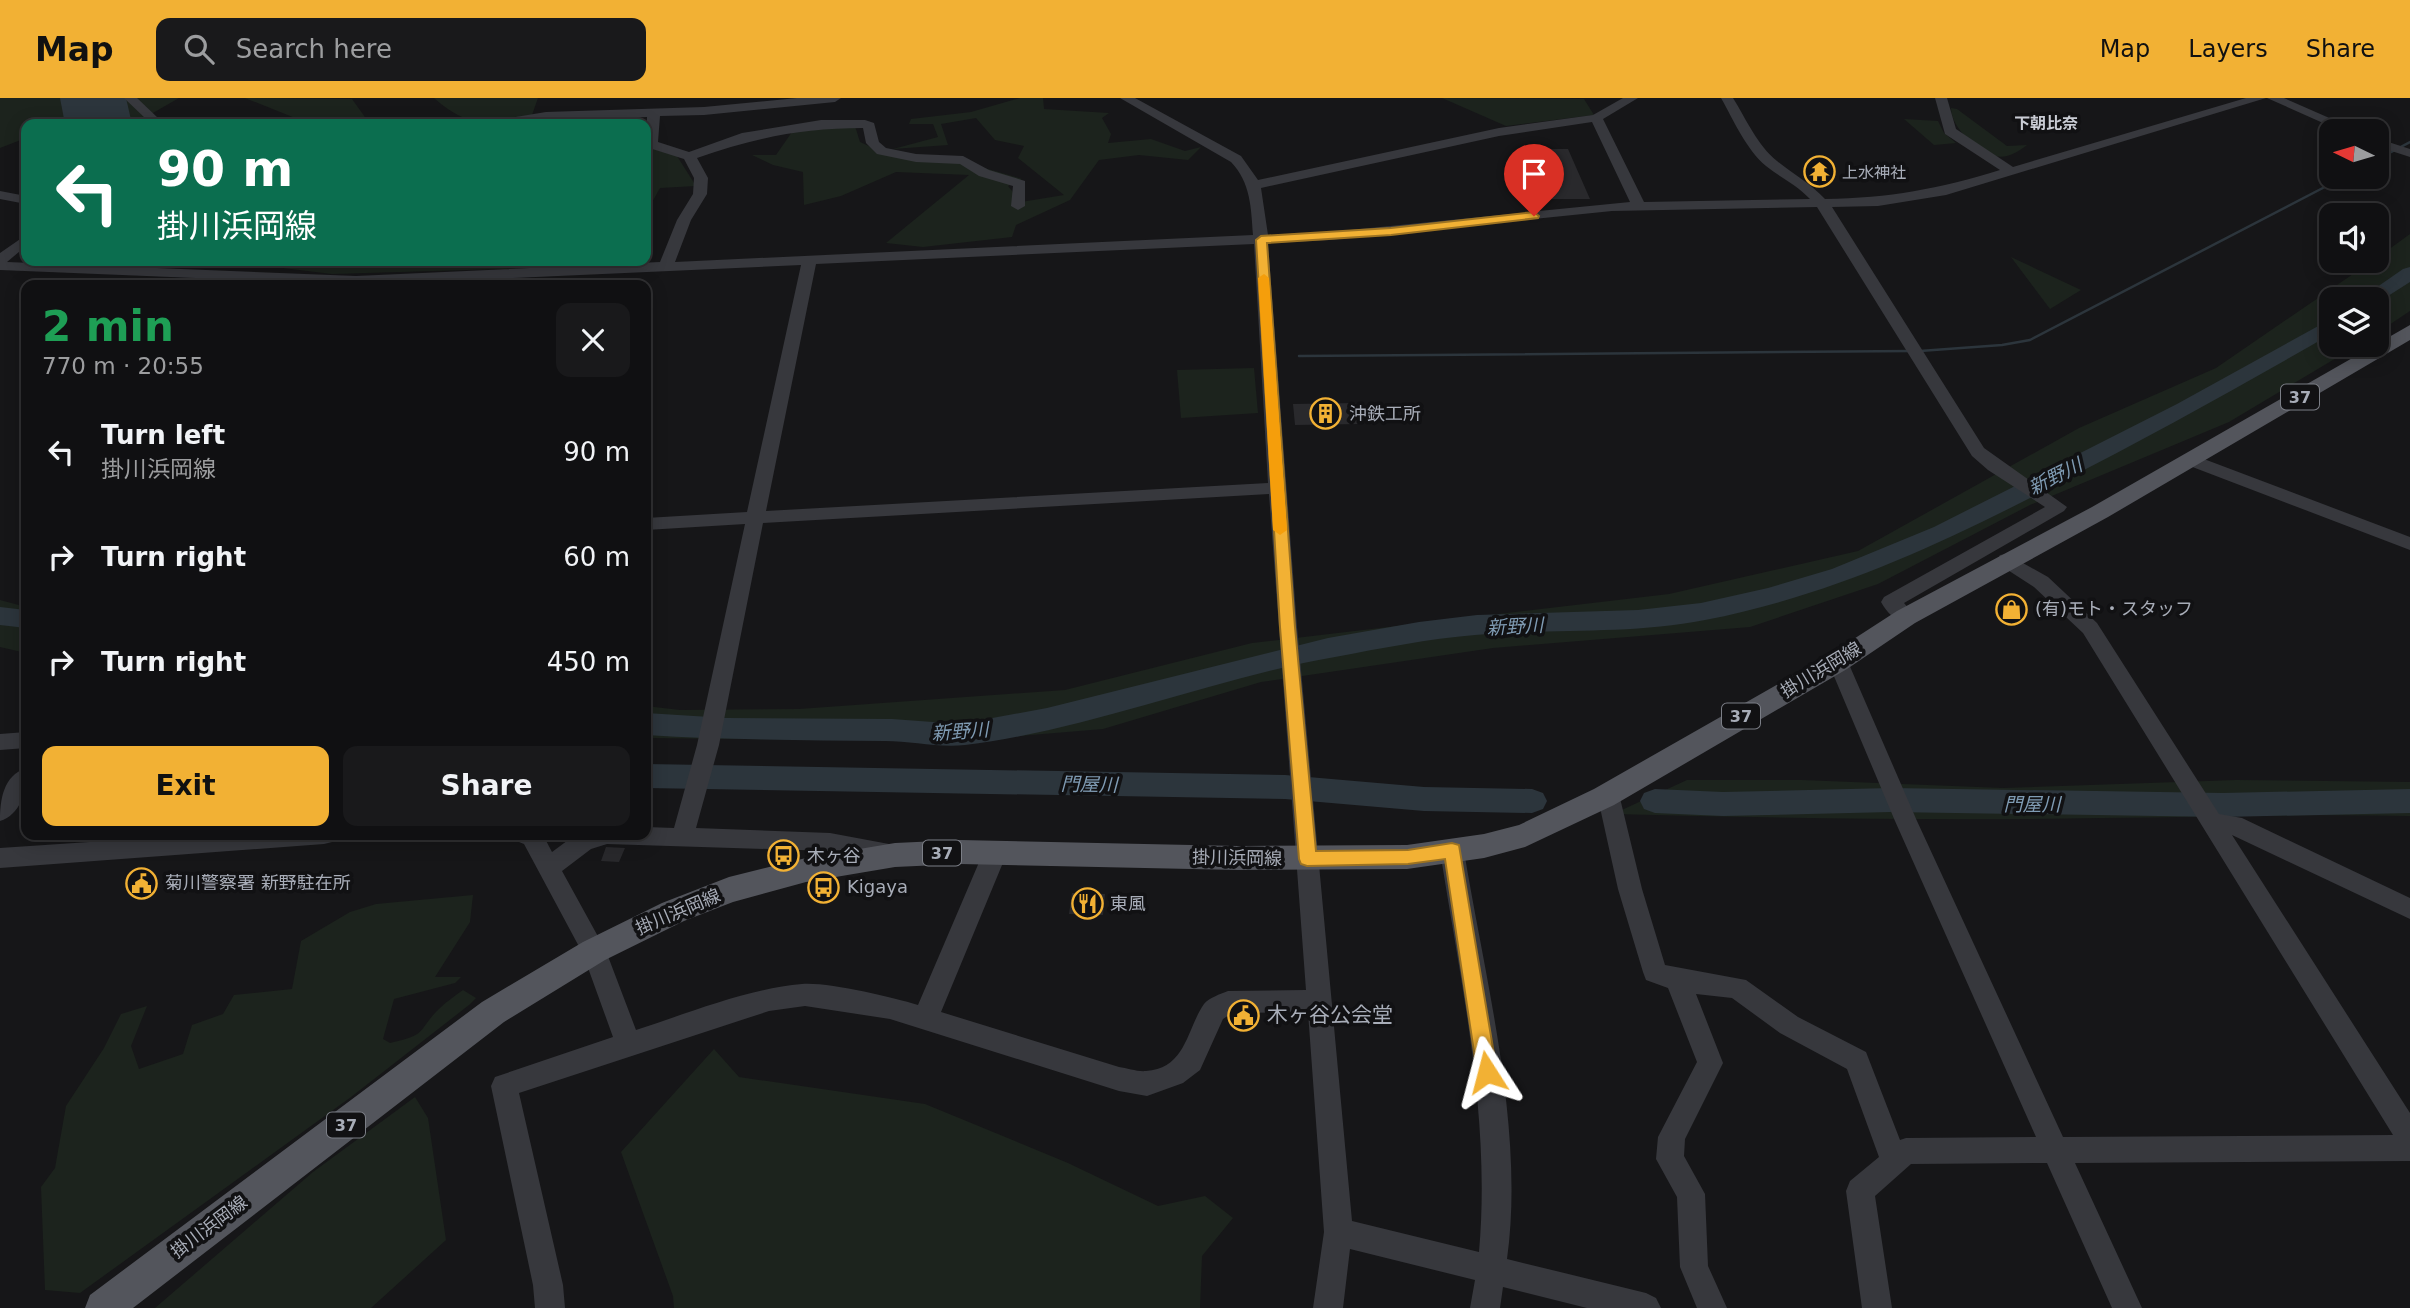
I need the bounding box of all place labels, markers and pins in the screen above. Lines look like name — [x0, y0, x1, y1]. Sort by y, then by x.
pin — [1504, 144, 1564, 216]
temple icon: 上水神社 — [1802, 155, 1836, 189]
place label: 上水神社 — [1842, 163, 1906, 182]
building icon: 沖鉄工所 — [1309, 397, 1343, 431]
place label: 沖鉄工所 — [1349, 403, 1421, 424]
shop icon: (有)モト・スタッフ — [1995, 592, 2029, 626]
place label: (有)モト・スタッフ — [2035, 598, 2193, 619]
bus stop icon: 木ヶ谷 — [767, 839, 801, 873]
place label: 木ヶ谷 — [807, 845, 861, 866]
public building icon: 菊川警察署 新野駐在所 — [125, 866, 159, 900]
bus stop icon: Kigaya — [807, 870, 841, 904]
place label: 菊川警察署 新野駐在所 — [165, 872, 351, 893]
place label: Kigaya — [847, 876, 908, 897]
restaurant icon: 東風 — [1070, 887, 1104, 921]
place label: 東風 — [1110, 893, 1146, 914]
public building icon: 木ヶ谷公会堂 — [1227, 998, 1261, 1032]
place label: 木ヶ谷公会堂 — [1267, 1003, 1393, 1027]

